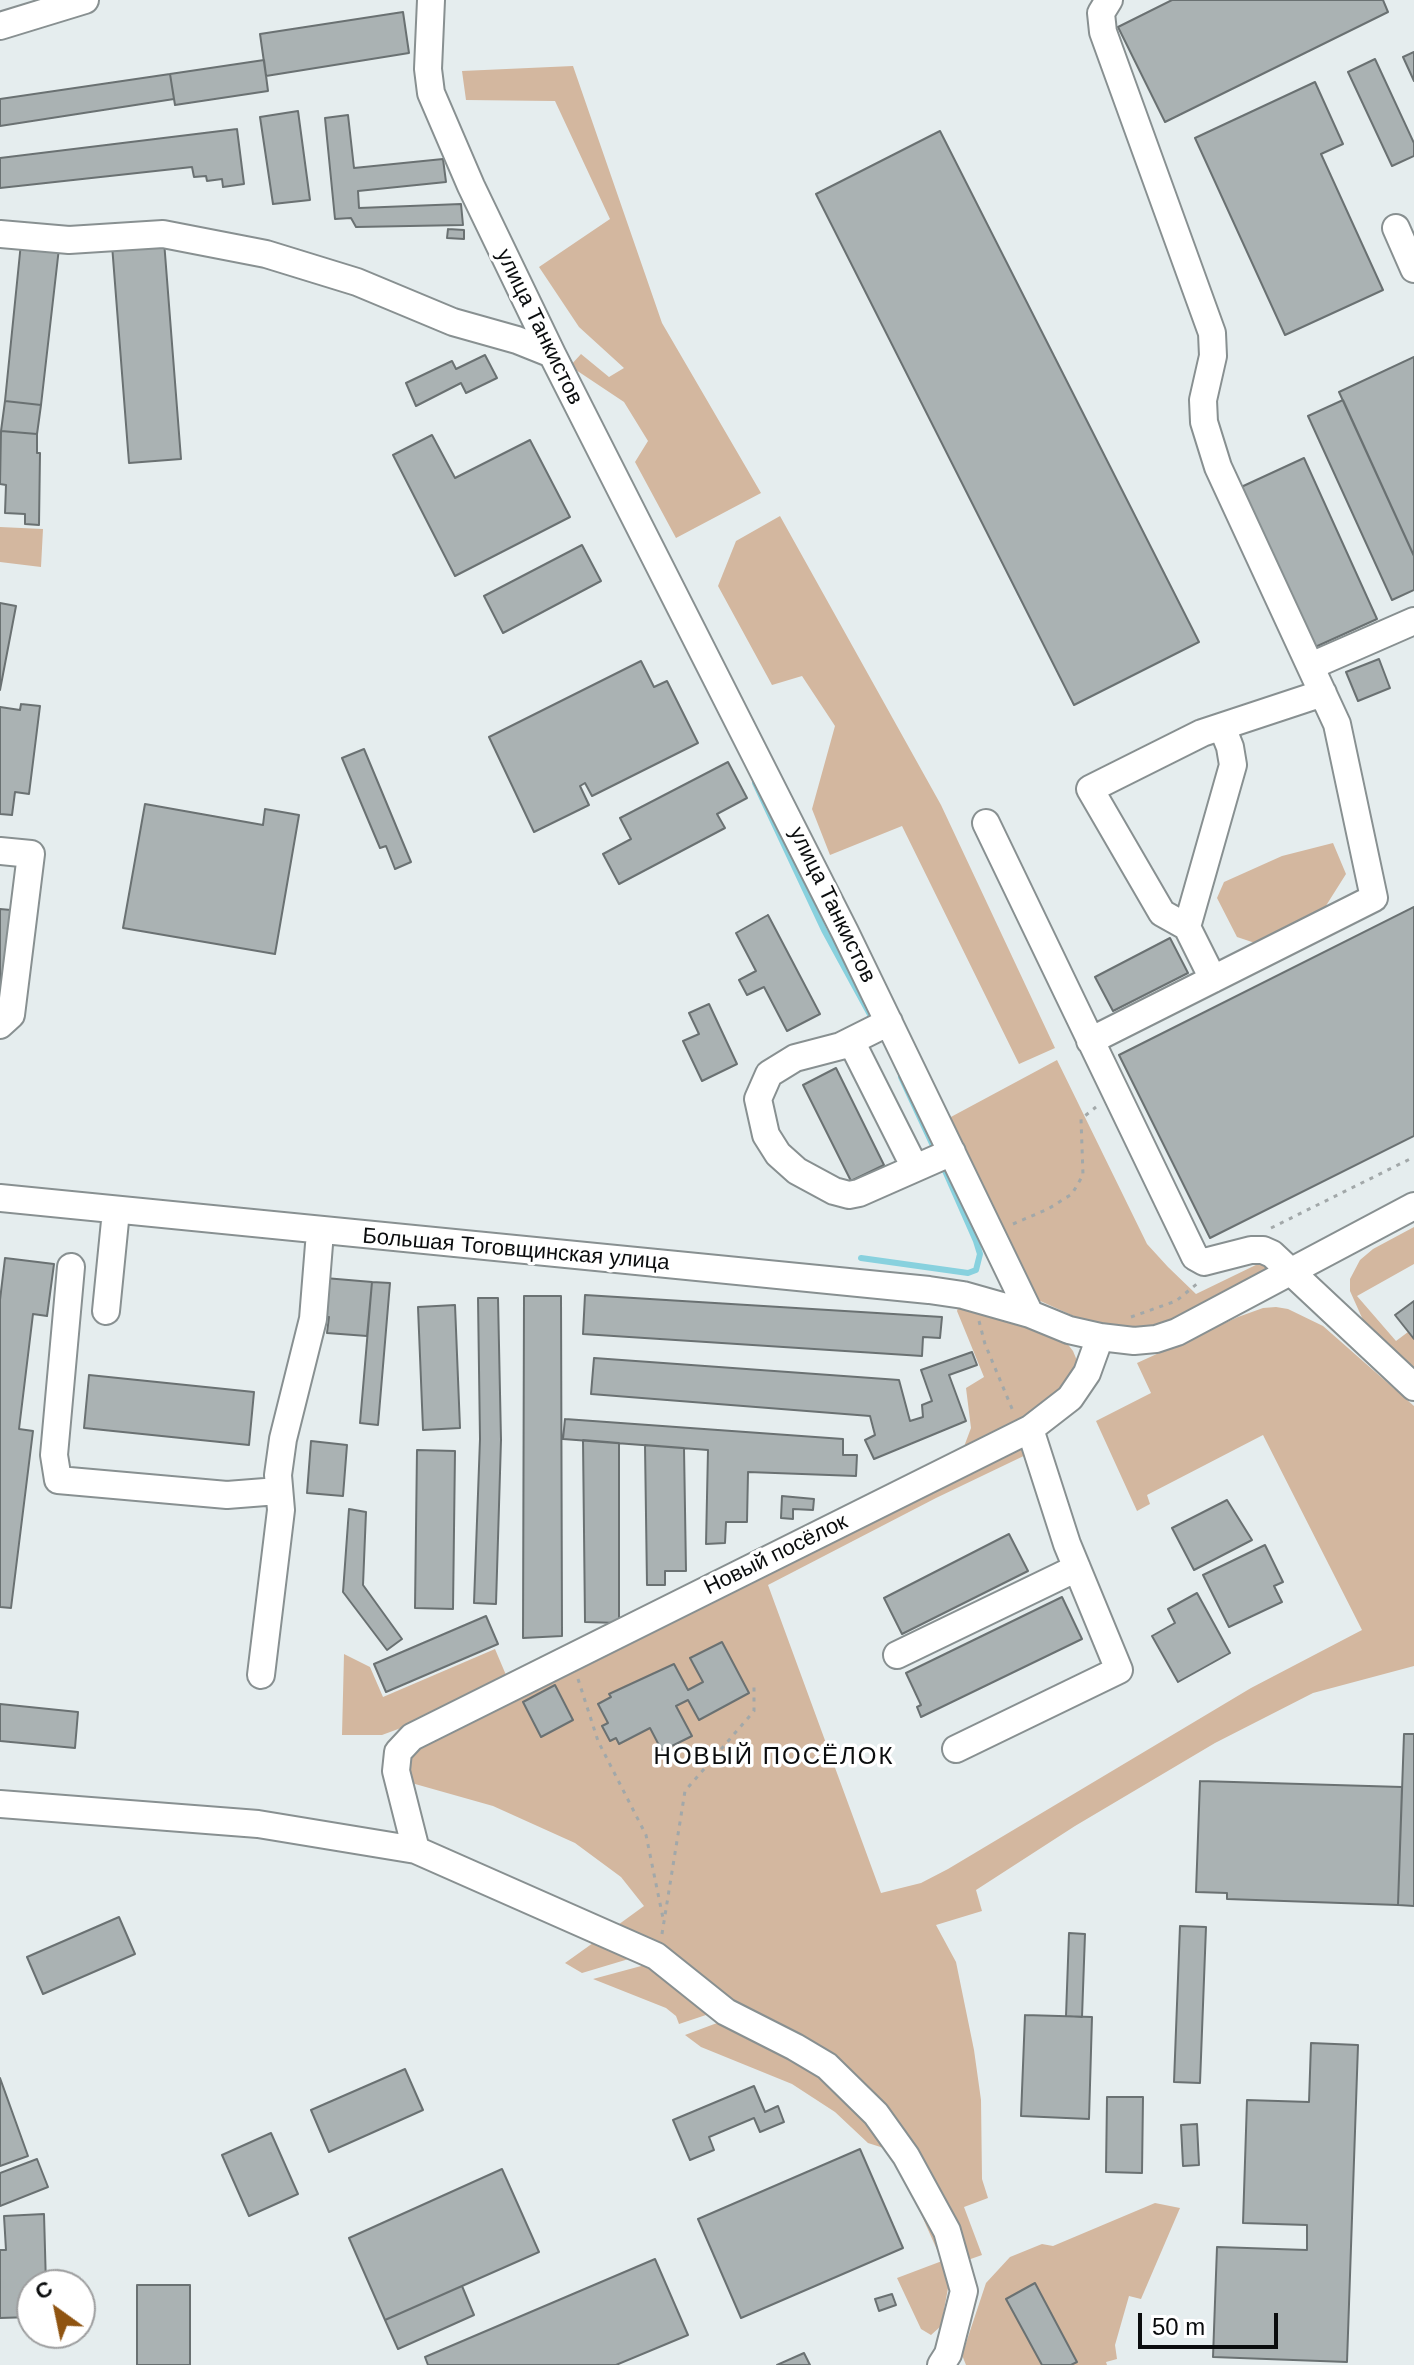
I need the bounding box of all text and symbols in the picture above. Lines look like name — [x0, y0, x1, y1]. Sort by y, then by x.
street label: улица Танкистов — [490, 245, 588, 409]
street label: улица Танкистов — [783, 823, 881, 987]
street label: Большая Тоговщинская улица — [361, 1223, 671, 1277]
street label: Новый посёлок — [700, 1509, 852, 1601]
district label: НОВЫЙ ПОСЁЛОК — [654, 1743, 894, 1771]
north arrow — [16, 2269, 96, 2349]
text: С — [30, 2275, 57, 2305]
scale bar — [1142, 2297, 1282, 2347]
text: 50 m — [1152, 2313, 1205, 2340]

